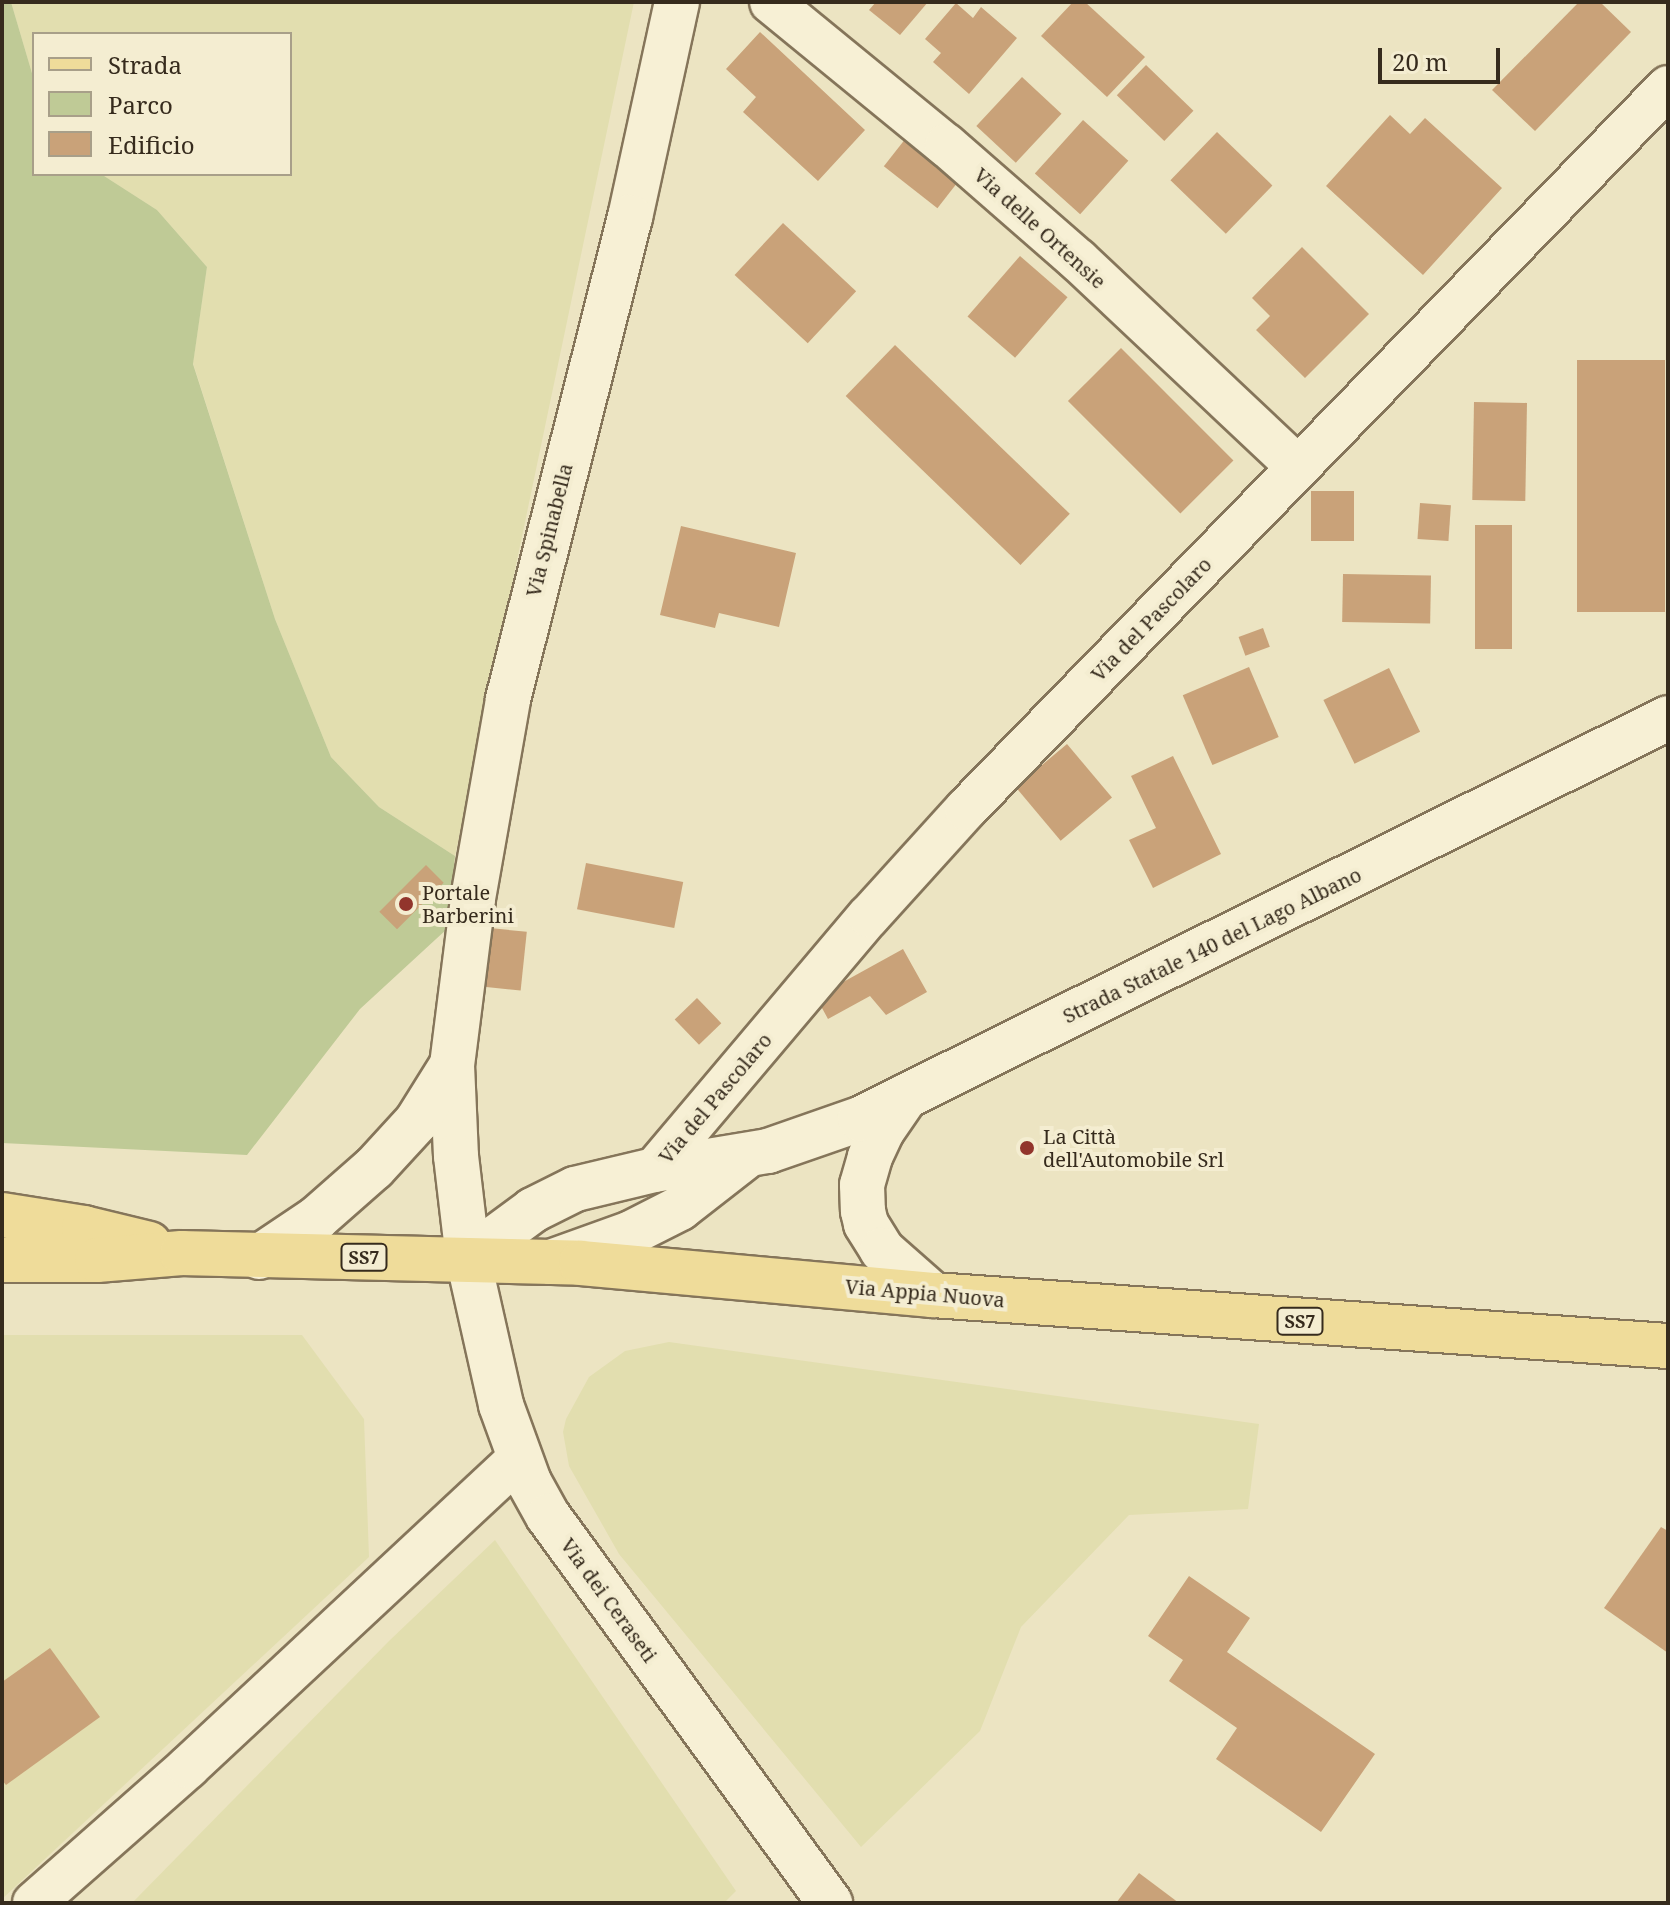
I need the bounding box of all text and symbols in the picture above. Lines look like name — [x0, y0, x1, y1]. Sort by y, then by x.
legend — [32, 32, 292, 176]
scale bar — [1382, 32, 1504, 82]
text: 20 m — [1392, 45, 1448, 78]
text: Strada — [108, 48, 182, 81]
text: Parco — [108, 88, 173, 121]
text: Edificio — [108, 128, 195, 161]
street label: Via delle Ortensie — [969, 163, 1111, 293]
street label: Via Spinabella — [521, 461, 577, 599]
street label: Via del Pascolaro — [1086, 552, 1216, 686]
street label: Strada Statale 140 del Lago Albano — [1059, 862, 1365, 1028]
place label: Portale Barberini — [422, 880, 514, 927]
marker: Portale Barberini — [397, 895, 415, 913]
street label: Via del Pascolaro — [653, 1028, 777, 1168]
place label: La Città dell'Automobile Srl — [1043, 1124, 1224, 1171]
marker: La Città dell'Automobile Srl — [1018, 1139, 1036, 1157]
road number: SS7 — [340, 1243, 388, 1271]
street label: Via Appia Nuova — [844, 1274, 1006, 1312]
road number: SS7 — [1276, 1307, 1324, 1335]
street label: Via dei Ceraseti — [556, 1533, 662, 1667]

